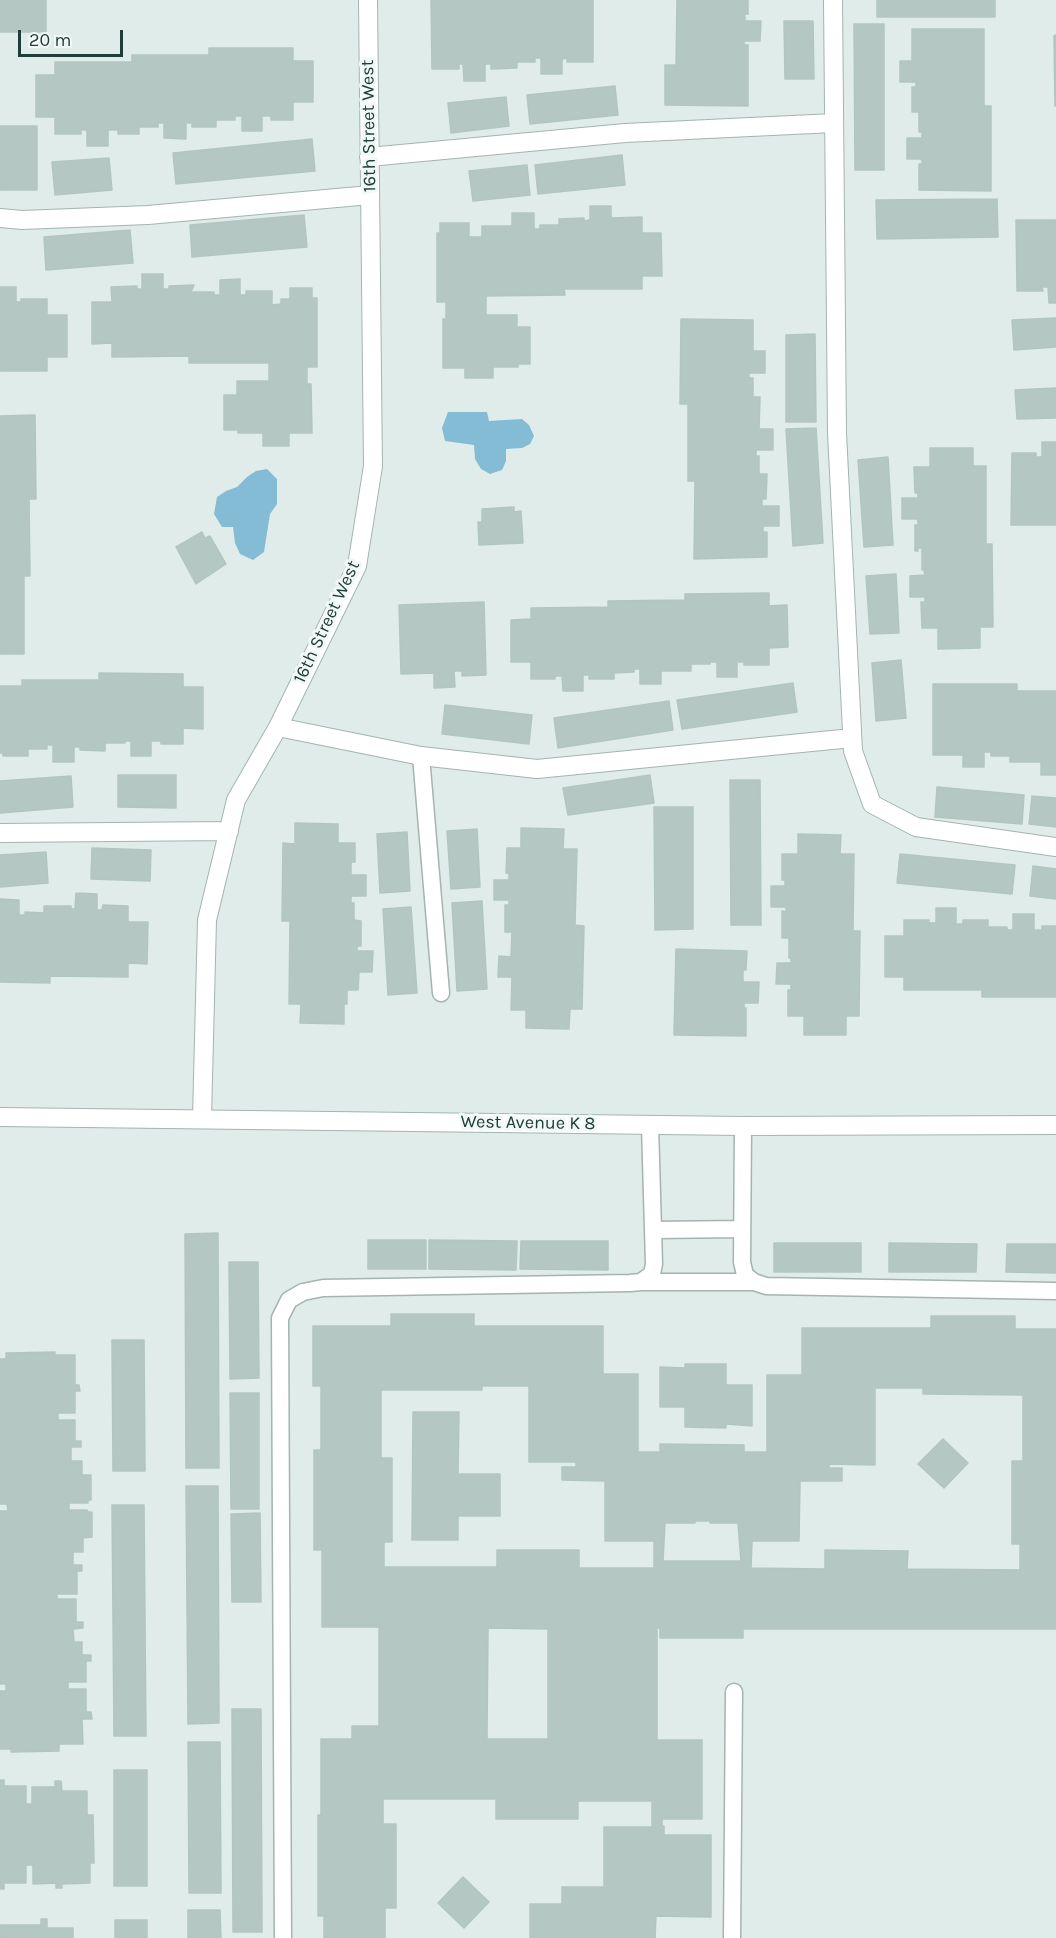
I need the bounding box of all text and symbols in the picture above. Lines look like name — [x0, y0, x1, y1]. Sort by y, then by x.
scale bar — [21, 18, 126, 56]
text: 20 m — [29, 29, 71, 51]
street label: 16th Street West — [357, 59, 381, 193]
street label: 16th Street West — [289, 557, 365, 687]
street label: West Avenue K 8 — [460, 1111, 596, 1135]

